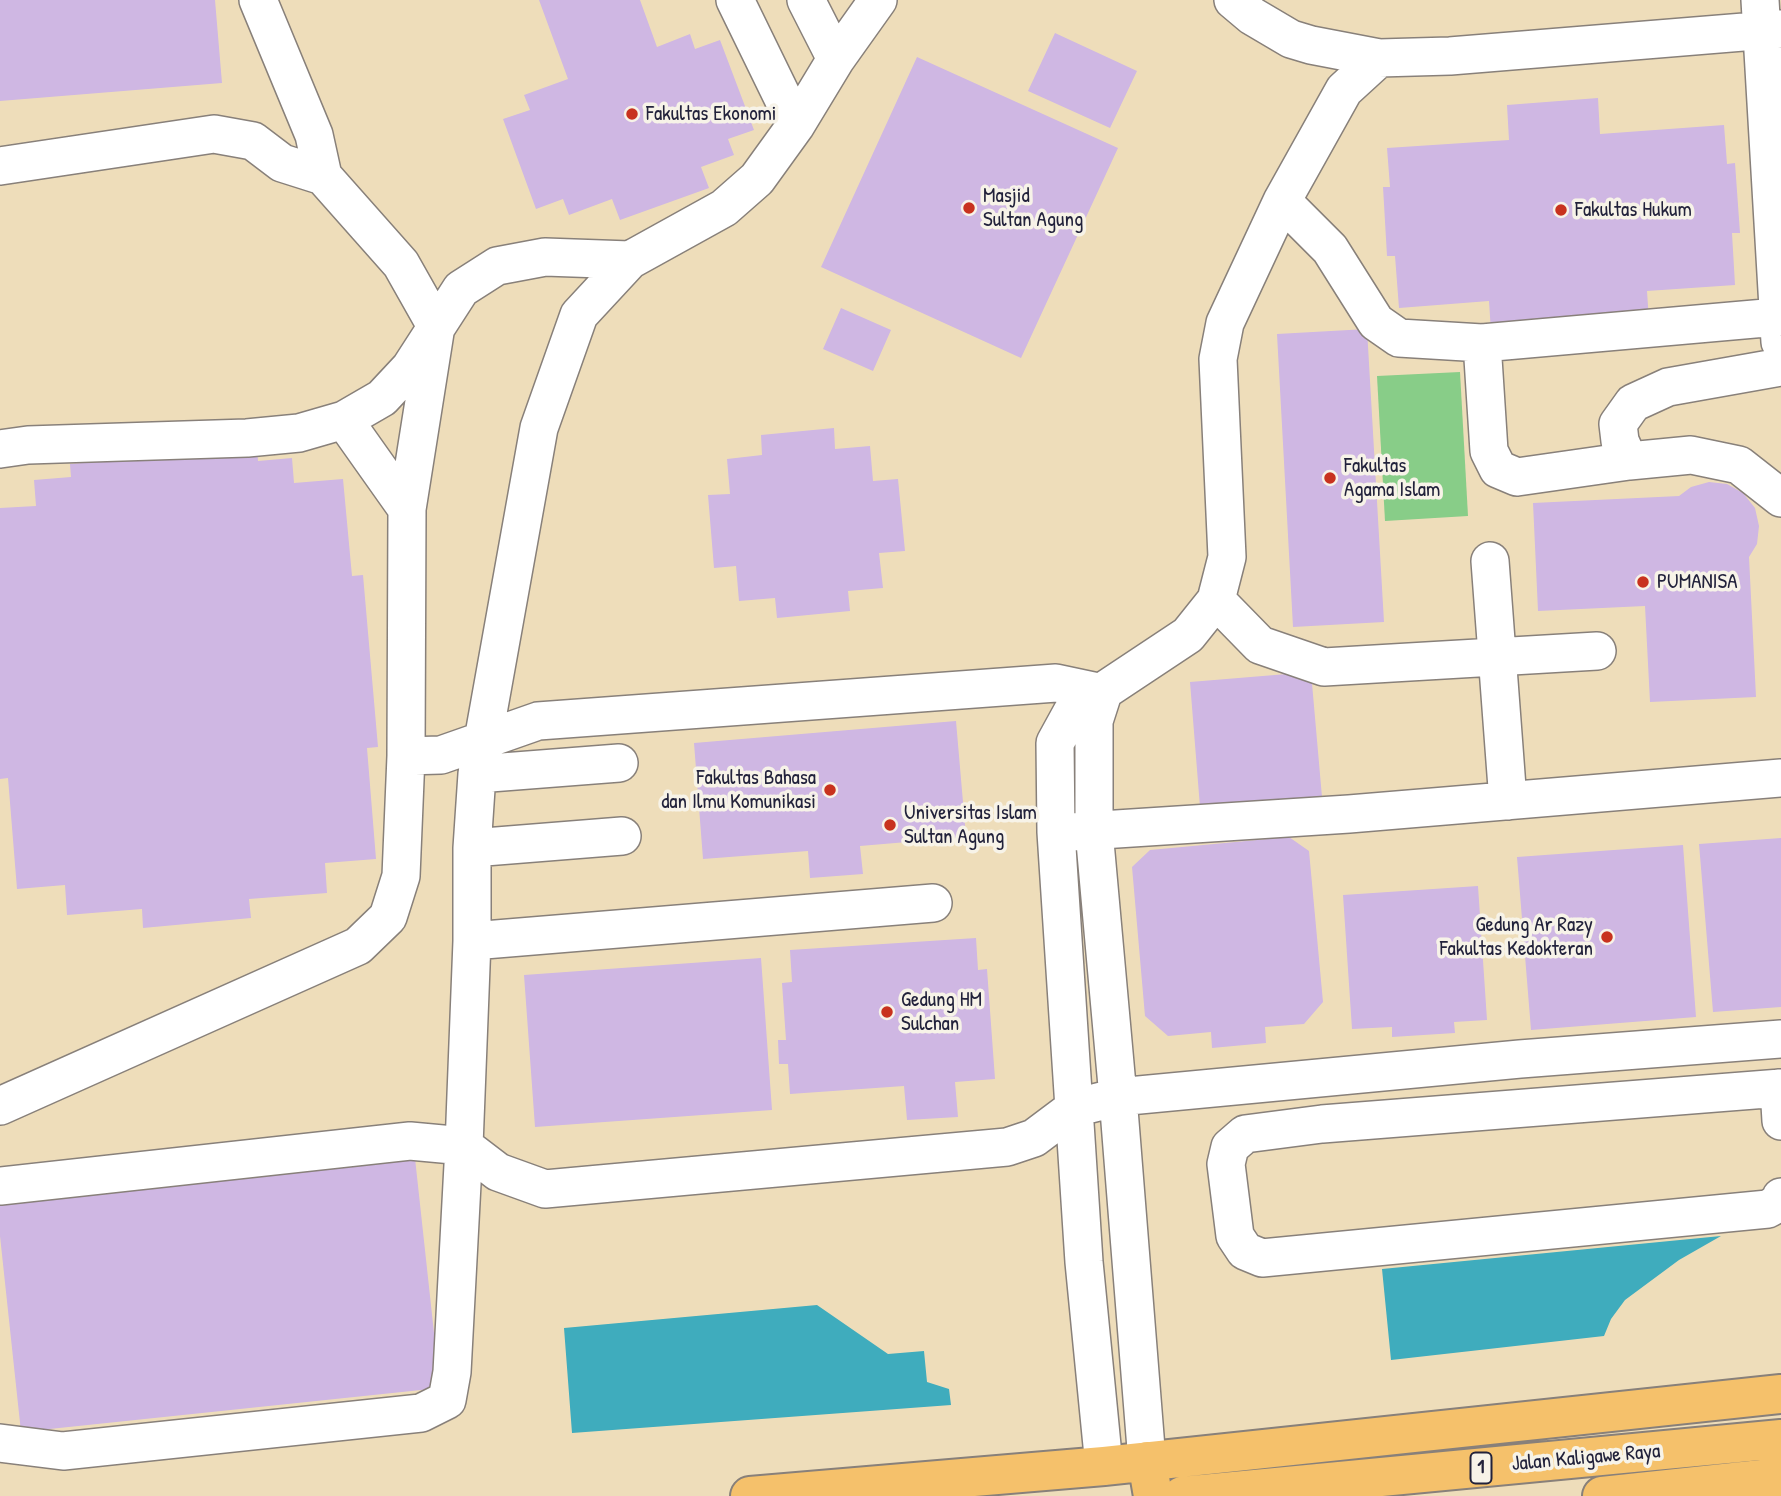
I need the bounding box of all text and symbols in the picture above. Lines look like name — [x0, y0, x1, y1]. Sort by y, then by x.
place label: Fakultas Ekonomi — [646, 101, 777, 127]
marker: Fakultas Ekonomi — [624, 106, 640, 122]
place label: Masjid Sultan Agung — [983, 183, 1083, 233]
place label: Fakultas Hukum — [1575, 197, 1692, 223]
marker: Masjid Sultan Agung — [961, 200, 977, 216]
marker: Fakultas Hukum — [1553, 202, 1569, 218]
place label: Fakultas Agama Islam — [1344, 453, 1440, 503]
marker: Fakultas Agama Islam — [1322, 470, 1338, 486]
place label: PUMANISA — [1657, 569, 1737, 595]
marker: PUMANISA — [1635, 574, 1651, 590]
place label: Fakultas Bahasa dan Ilmu Komunikasi — [661, 765, 816, 815]
marker: Fakultas Bahasa dan Ilmu Komunikasi — [822, 782, 838, 798]
place label: Universitas Islam Sultan Agung — [904, 800, 1037, 850]
marker: Universitas Islam Sultan Agung — [882, 817, 898, 833]
place label: Gedung Ar Razy Fakultas Kedokteran — [1440, 912, 1593, 962]
marker: Gedung Ar Razy Fakultas Kedokteran — [1599, 929, 1615, 945]
place label: Gedung HM Sulchan — [901, 987, 982, 1037]
marker: Gedung HM Sulchan — [879, 1004, 895, 1020]
street label: Jalan Kaligawe Raya — [1511, 1439, 1661, 1477]
road number: 1 — [1470, 1452, 1492, 1484]

